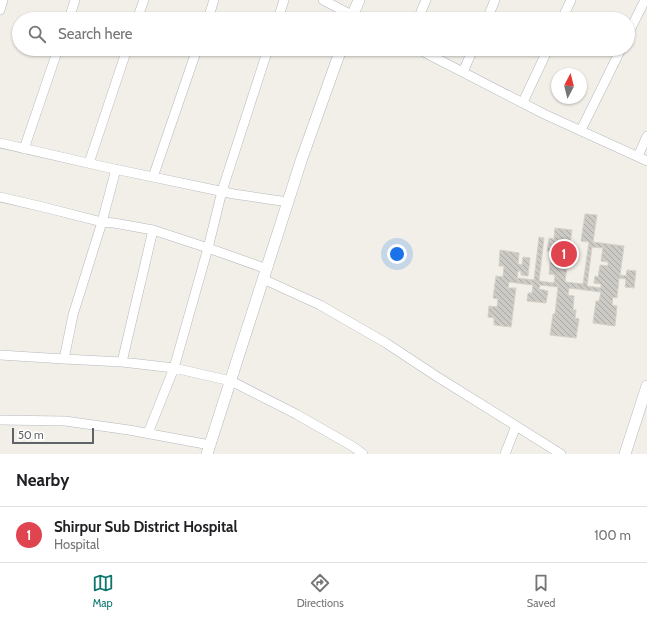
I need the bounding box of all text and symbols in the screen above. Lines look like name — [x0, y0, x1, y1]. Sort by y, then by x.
search box — [12, 12, 635, 56]
icon: search — [26, 23, 48, 45]
text: Search here — [58, 25, 133, 43]
north arrow — [551, 68, 587, 104]
pin: 1 — [551, 239, 577, 269]
your location — [387, 244, 407, 264]
scale bar — [12, 426, 94, 445]
text: 50 m — [18, 428, 44, 442]
text: Nearby — [16, 470, 69, 490]
text: Shirpur Sub District Hospital — [54, 518, 238, 536]
text: 1 — [27, 527, 31, 543]
text: 100 m — [594, 527, 631, 543]
text: Hospital — [54, 536, 99, 552]
tab: Map — [92, 572, 114, 610]
tab: Directions — [297, 572, 344, 610]
tab: Saved — [527, 572, 555, 610]

